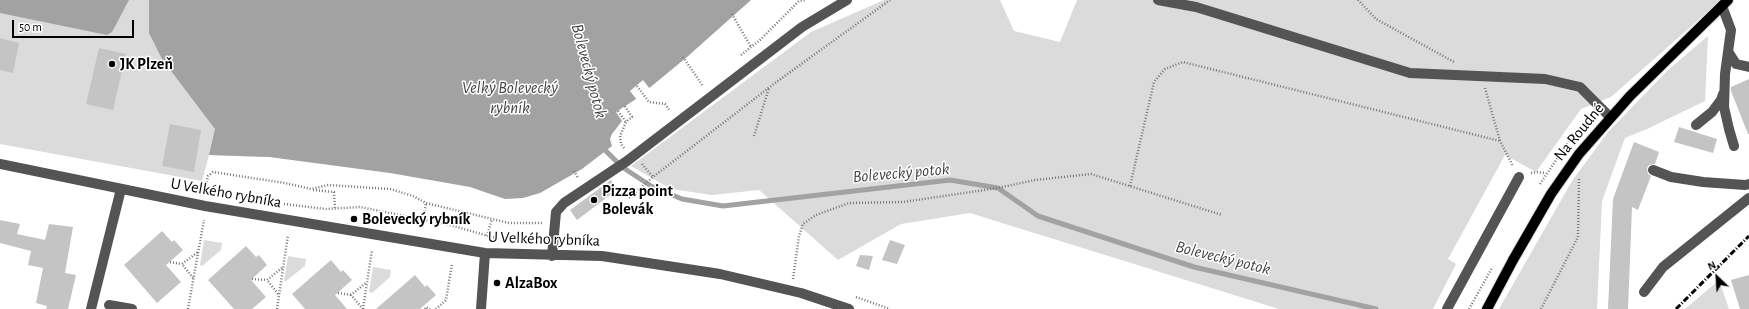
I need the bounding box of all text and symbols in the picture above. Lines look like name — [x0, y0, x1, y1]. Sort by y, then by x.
scale bar — [14, 12, 136, 38]
text: 50 m — [19, 21, 42, 33]
water label: Bolevecký potok — [567, 22, 611, 120]
place label: JK Plzeň — [120, 54, 173, 74]
marker: JK Plzeň — [107, 59, 117, 69]
water label: Velký Bolevecký rybník — [462, 78, 558, 118]
street label: Na Roudné — [1550, 99, 1608, 165]
water label: Bolevecký potok — [852, 159, 950, 187]
street label: U Velkého rybníka — [169, 174, 283, 212]
place label: Pizza point Bolevák — [602, 181, 673, 219]
marker: Pizza point Bolevák — [589, 195, 599, 205]
place label: Bolevecký rybník — [362, 209, 471, 229]
marker: Bolevecký rybník — [349, 214, 359, 224]
street label: U Velkého rybníka — [488, 227, 600, 251]
water label: Bolevecký potok — [1173, 236, 1273, 280]
north arrow — [1697, 257, 1737, 297]
text: N — [1706, 259, 1718, 272]
place label: AlzaBox — [505, 273, 557, 293]
marker: AlzaBox — [492, 278, 502, 288]

